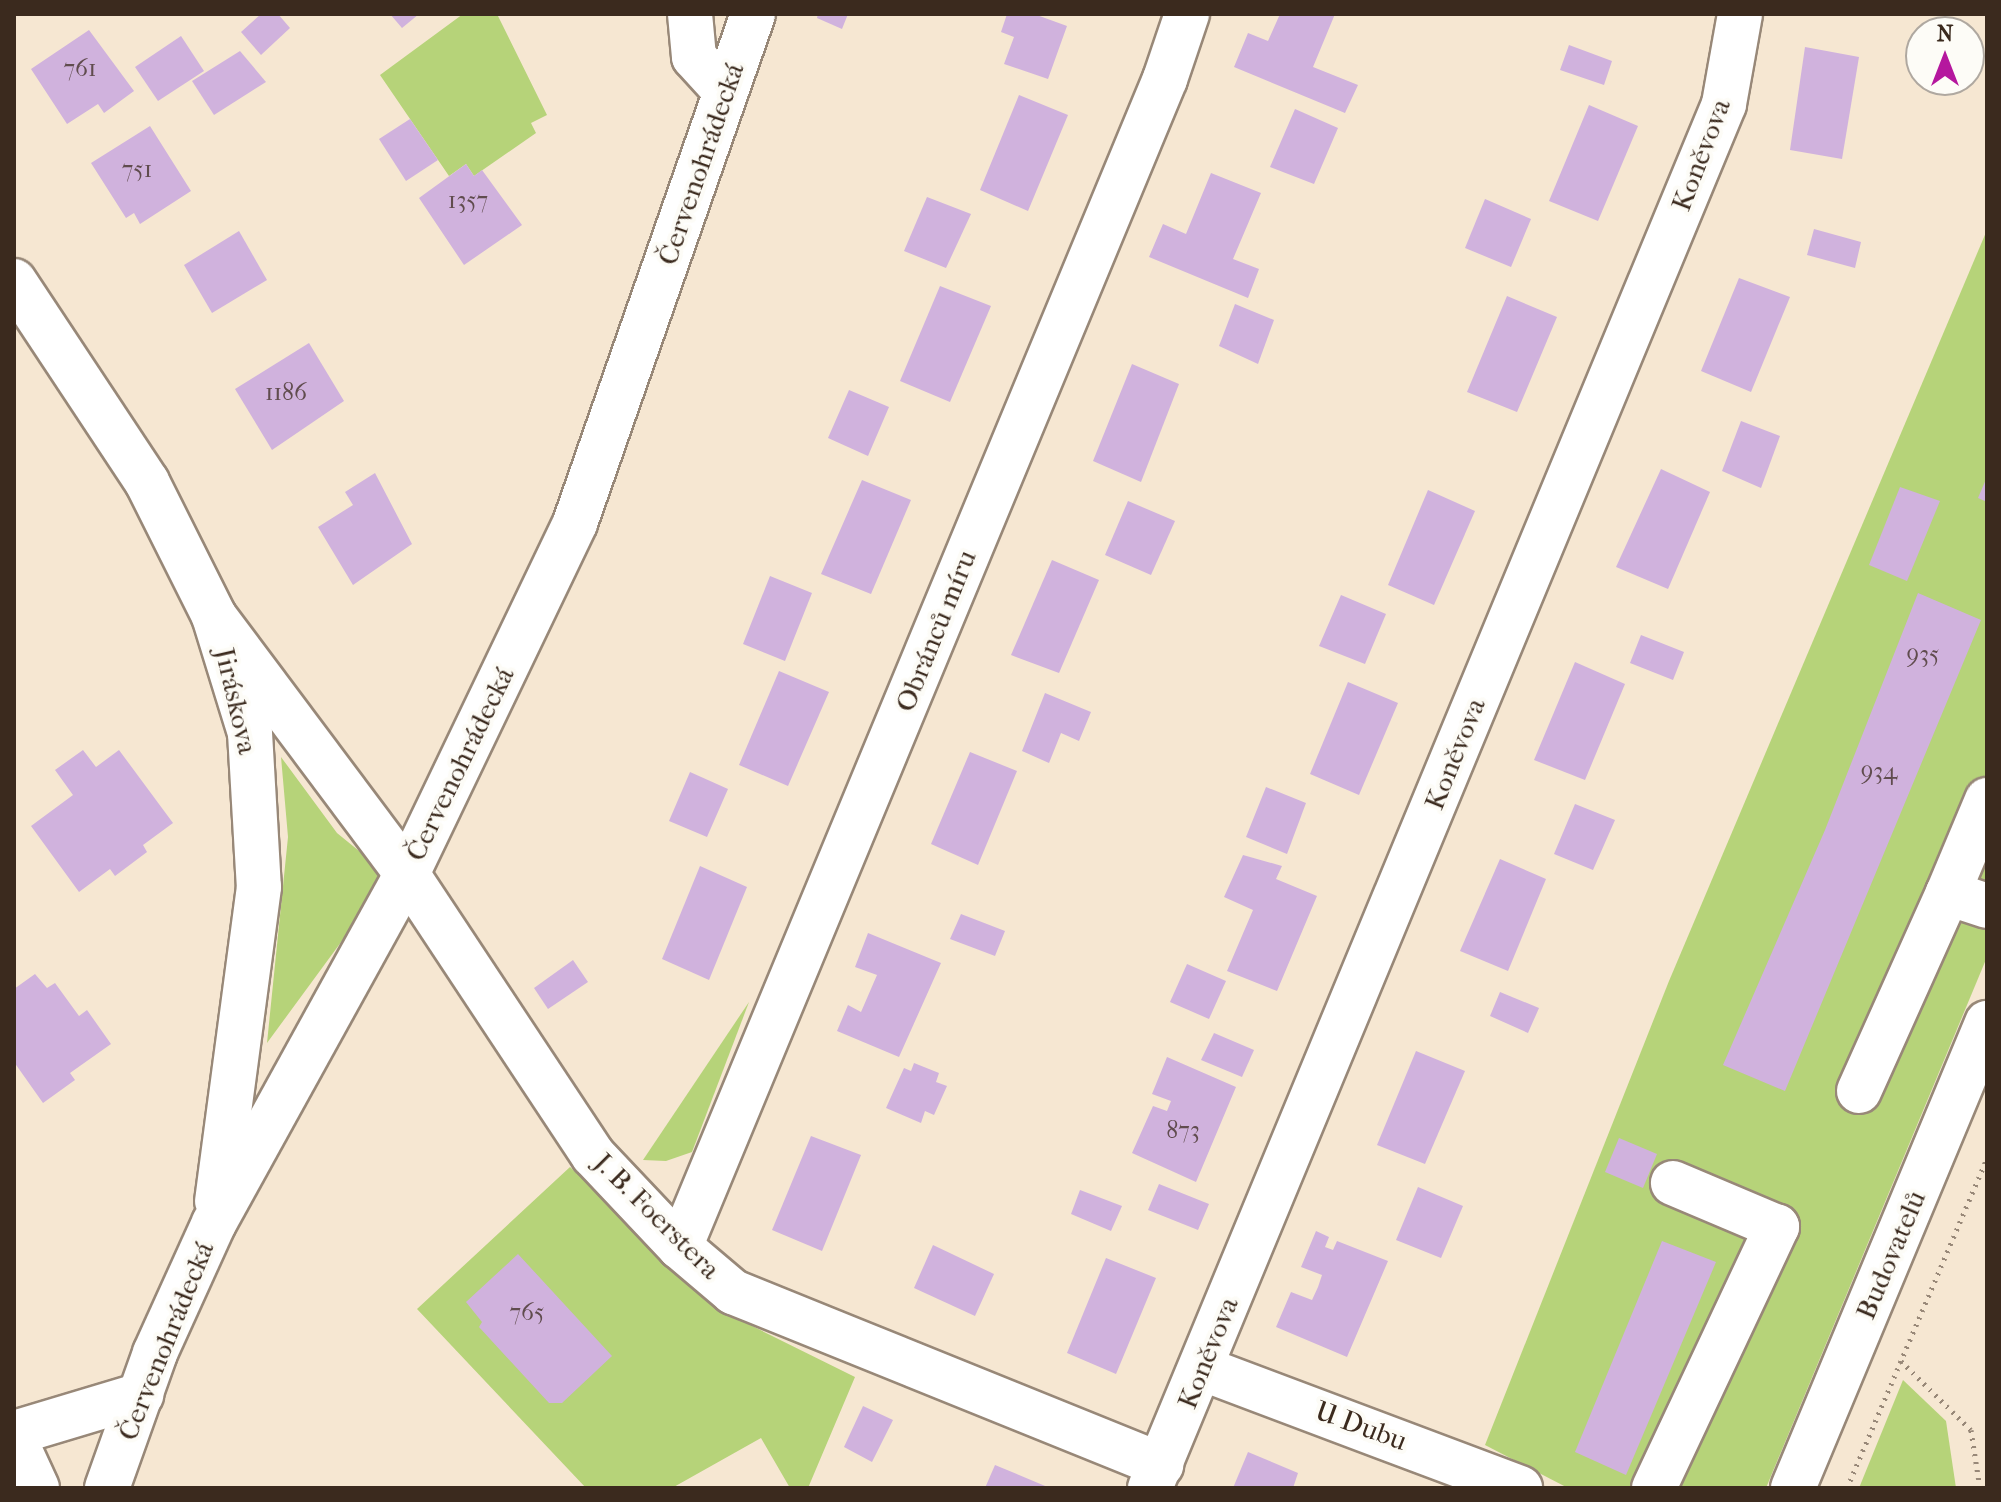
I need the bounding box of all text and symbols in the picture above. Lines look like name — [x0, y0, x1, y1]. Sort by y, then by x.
north arrow — [1905, 16, 1985, 96]
text: N — [1937, 21, 1953, 47]
house number: 761 — [63, 55, 97, 83]
street label: Červenohrádecká — [651, 59, 751, 269]
street label: Koněvova — [1664, 94, 1738, 216]
house number: 751 — [122, 156, 152, 184]
house number: 1357 — [448, 187, 488, 215]
house number: 1186 — [265, 379, 307, 407]
street label: Obránců míru — [888, 545, 984, 717]
house number: 935 — [1907, 641, 1939, 669]
street label: Jiráskova — [207, 645, 265, 757]
street label: Červenohrádecká — [399, 662, 521, 866]
street label: Koněvova — [1417, 693, 1493, 815]
house number: 934 — [1861, 758, 1897, 786]
house number: 873 — [1166, 1117, 1200, 1145]
street label: J. B. Foerstera — [587, 1146, 727, 1286]
street label: Budovatelů — [1849, 1186, 1933, 1324]
street label: Červenohrádecká — [111, 1237, 221, 1445]
street label: Koněvova — [1170, 1292, 1246, 1414]
house number: 765 — [510, 1299, 544, 1327]
street label: U Dubu — [1311, 1394, 1411, 1458]

